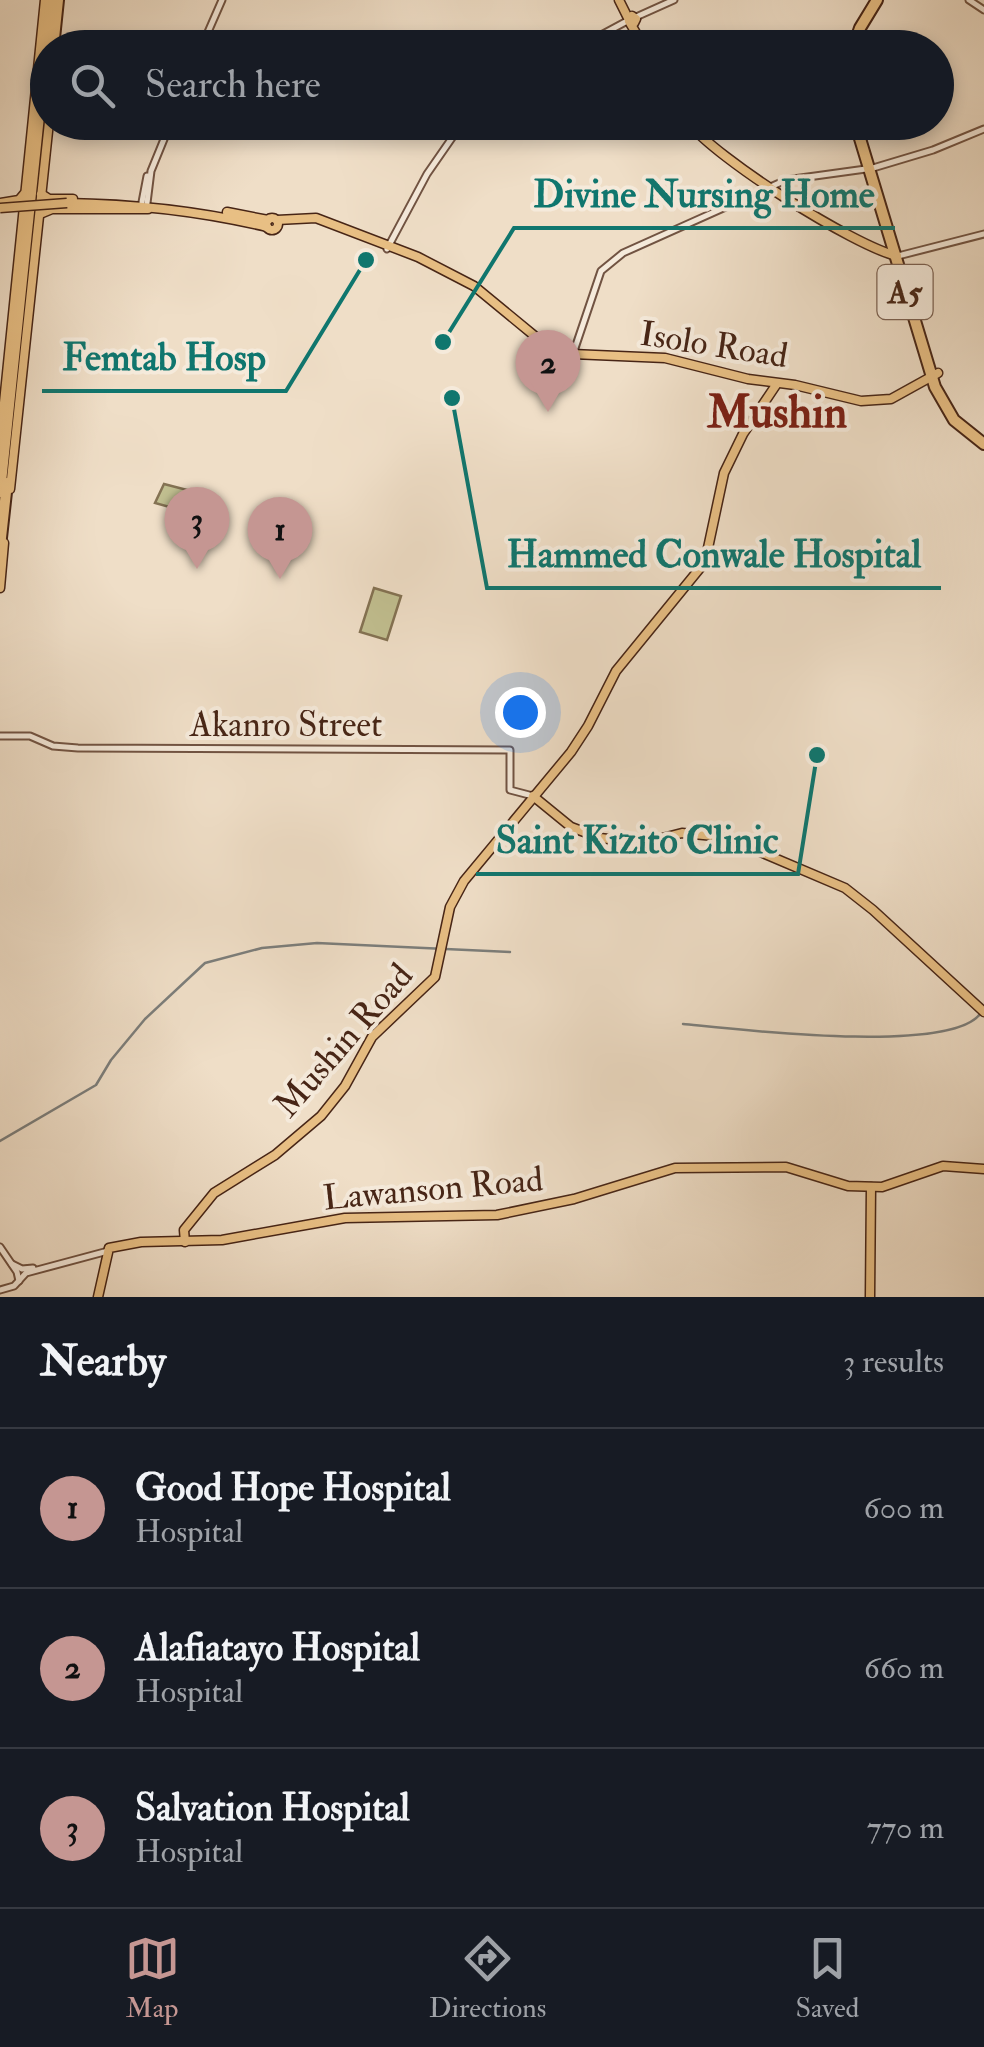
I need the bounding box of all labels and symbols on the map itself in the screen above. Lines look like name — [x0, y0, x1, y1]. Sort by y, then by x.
callout: Divine Nursing Home — [514, 160, 895, 228]
text: Divine Nursing Home — [533, 171, 875, 219]
road number: A5 — [878, 265, 932, 319]
street label: Isolo Road — [637, 312, 791, 378]
callout: Femtab Hosp — [42, 323, 286, 391]
pin: 2 — [516, 330, 580, 412]
text: Femtab Hosp — [62, 334, 266, 382]
district label: Mushin — [706, 385, 848, 441]
pin: 3 — [164, 486, 230, 569]
pin: 1 — [248, 496, 312, 579]
callout: Hammed Conwale Hospital — [487, 520, 941, 588]
text: Hammed Conwale Hospital — [507, 531, 921, 579]
your location — [495, 687, 546, 738]
street label: Akanro Street — [189, 703, 382, 747]
callout: Saint Kizito Clinic — [476, 806, 798, 874]
text: Saint Kizito Clinic — [496, 817, 779, 865]
street label: Mushin Road — [265, 955, 423, 1127]
street label: Lawanson Road — [321, 1157, 545, 1221]

